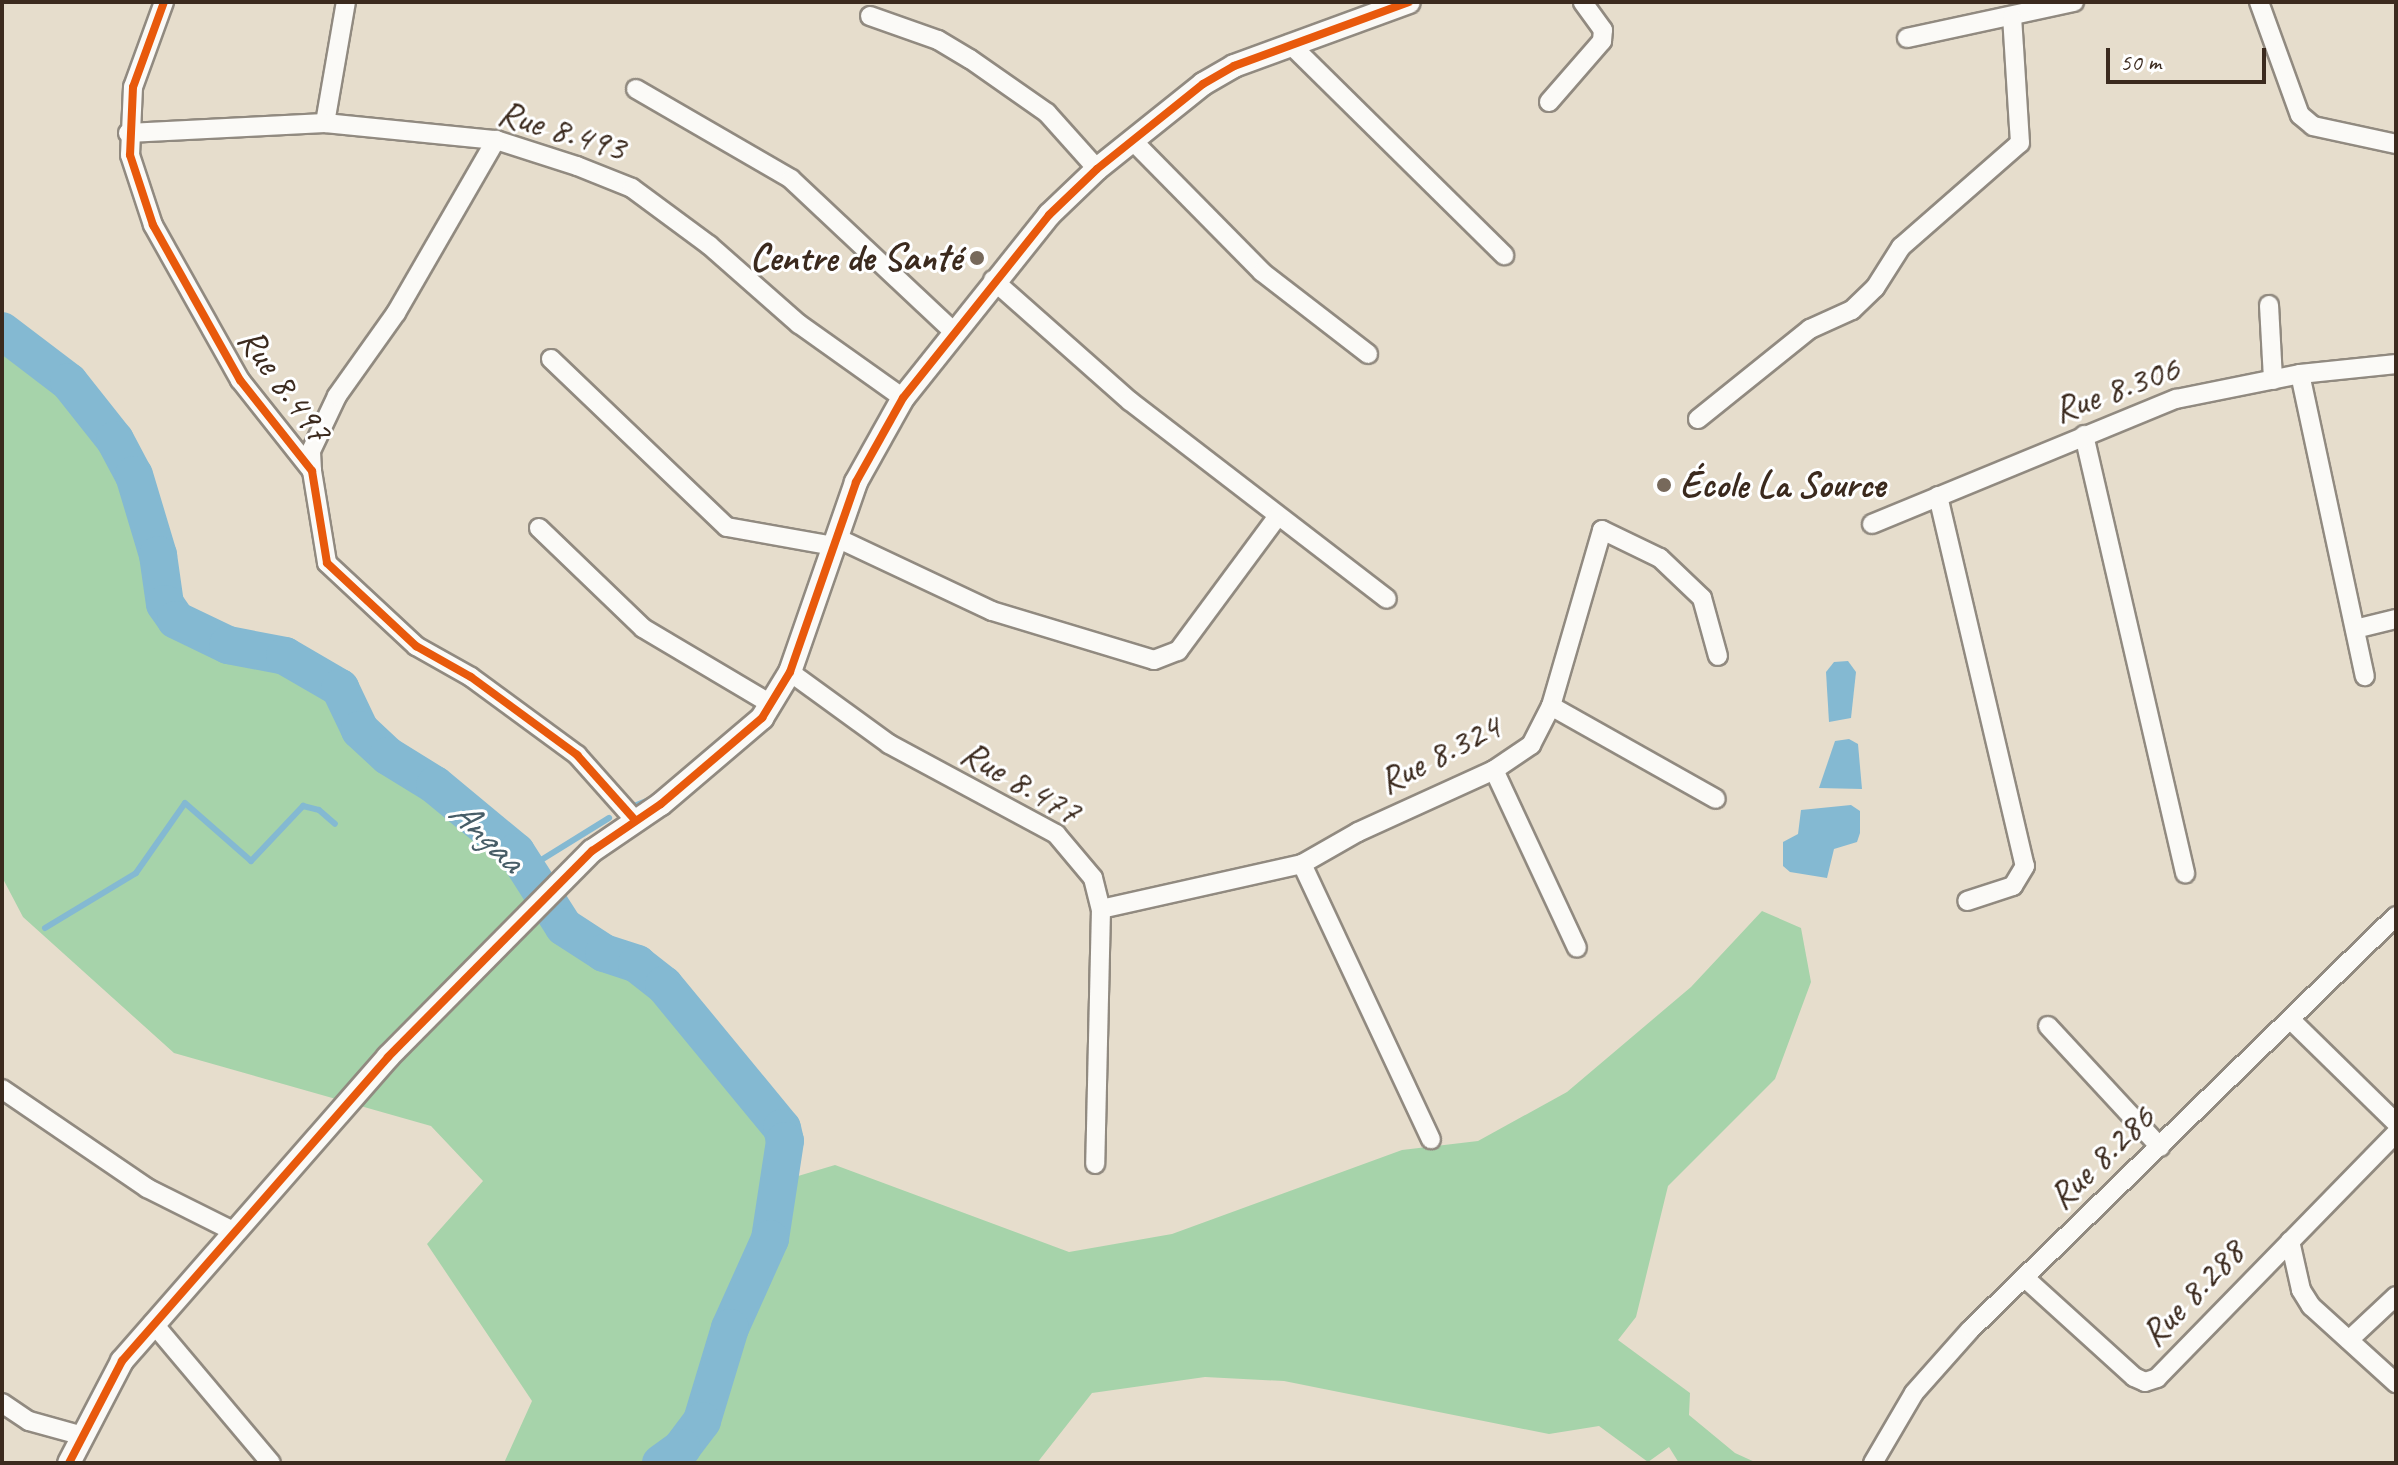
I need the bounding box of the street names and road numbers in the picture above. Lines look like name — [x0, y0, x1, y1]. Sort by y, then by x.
street label: Rue 8.493 — [493, 89, 631, 171]
street label: Rue 8.497 — [228, 319, 342, 451]
street label: Rue 8.306 — [2047, 345, 2185, 433]
street label: Rue 8.324 — [1370, 704, 1508, 804]
street label: Rue 8.477 — [953, 730, 1089, 834]
street label: Rue 8.286 — [2038, 1095, 2164, 1219]
street label: Rue 8.288 — [2130, 1230, 2254, 1356]

